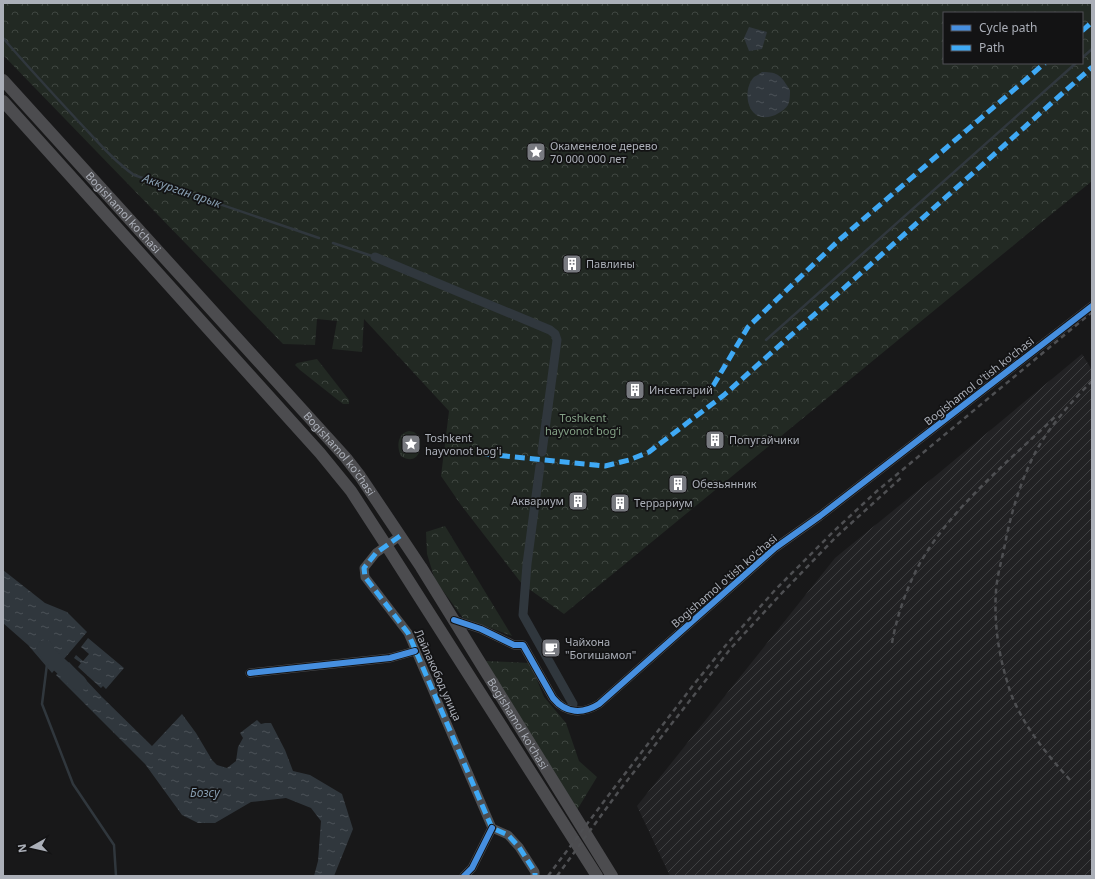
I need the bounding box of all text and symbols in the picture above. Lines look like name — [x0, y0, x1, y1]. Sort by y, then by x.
legend — [943, 12, 1083, 64]
text: Cycle path — [979, 19, 1037, 36]
text: Path — [979, 39, 1005, 56]
place label: Окаменелое дерево 70 000 000 лет — [550, 138, 658, 166]
place icon: Окаменелое дерево 70 000 000 лет — [525, 141, 547, 163]
street label: Bogishamol ko'chasi — [83, 168, 164, 256]
water label: Аккурган арык — [140, 169, 225, 212]
building icon: Павлины — [561, 253, 583, 275]
place label: Павлины — [586, 256, 635, 271]
street label: Bogishamol o'tish ko'chasi — [921, 333, 1037, 428]
building icon: Инсектарий — [624, 379, 646, 401]
place label: Инсектарий — [649, 382, 713, 397]
street label: Bogishamol ko'chasi — [301, 408, 379, 498]
park label: Toshkent hayvonot bogʻi — [545, 410, 621, 438]
building icon: Попугайчики — [704, 429, 726, 451]
place label: Toshkent hayvonot bog'i — [425, 430, 502, 458]
place label: Попугайчики — [729, 432, 800, 447]
place icon: Toshkent hayvonot bog'i — [400, 433, 422, 455]
building icon: Обезьянник — [667, 473, 689, 495]
place label: Обезьянник — [692, 476, 757, 491]
building icon: Аквариум — [567, 490, 589, 512]
building icon: Террариум — [609, 492, 631, 514]
place label: Аквариум — [511, 493, 564, 508]
place label: Террариум — [634, 495, 693, 510]
street label: Bogishamol o'tish ko'chasi — [668, 530, 780, 631]
street label: Лайлакобод улица — [411, 626, 465, 723]
place label: Чайхона "Богишамол" — [565, 634, 636, 662]
cafe icon: Чайхона "Богишамол" — [540, 637, 562, 659]
street label: Bogishamol ko'chasi — [484, 675, 552, 772]
water label: Бозсу — [190, 784, 221, 801]
north arrow — [12, 827, 52, 867]
text: N — [14, 843, 30, 854]

